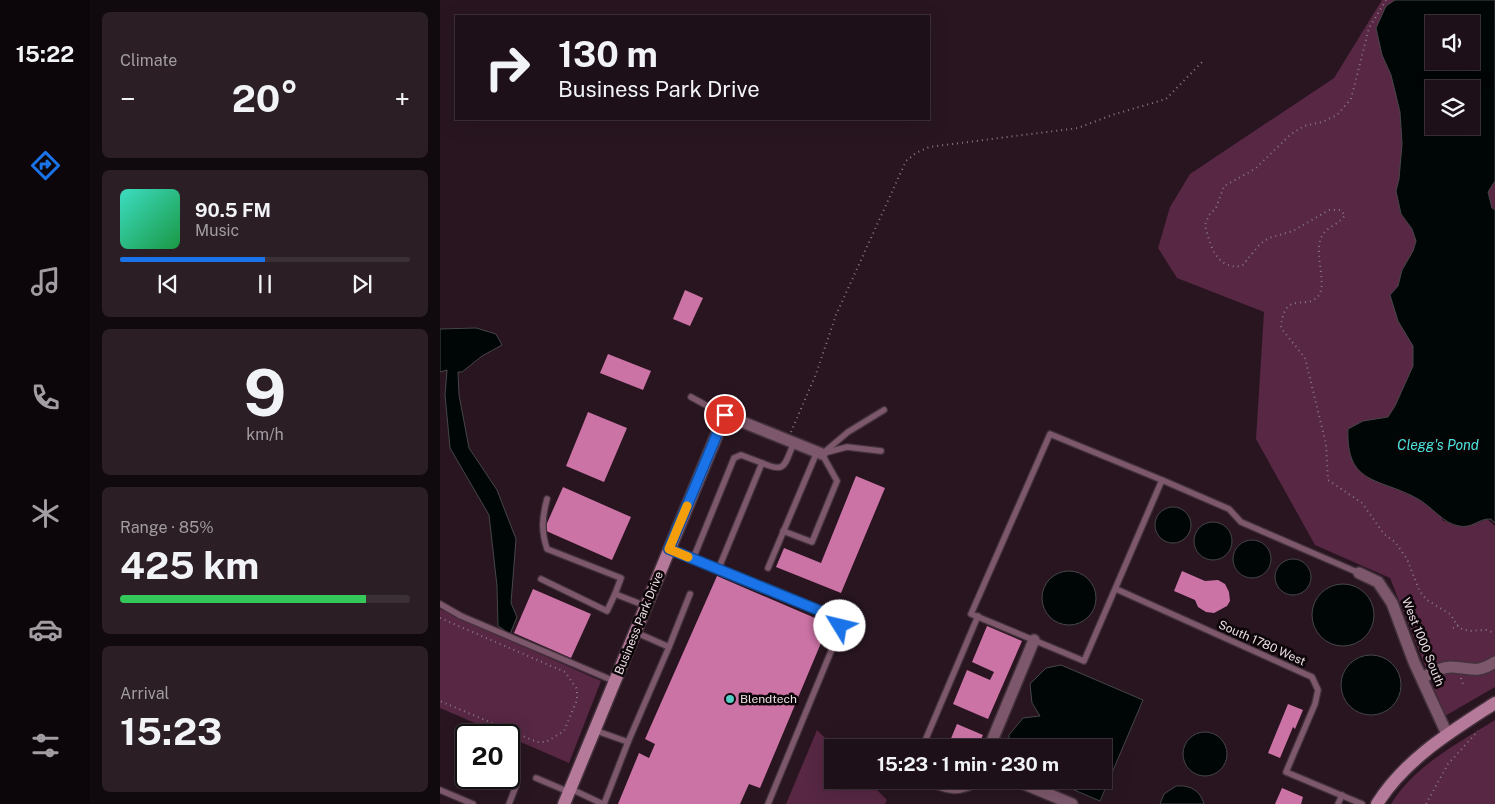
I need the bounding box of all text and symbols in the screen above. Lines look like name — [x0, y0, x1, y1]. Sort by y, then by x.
map controls — [1425, 15, 1480, 135]
button: sound — [1425, 15, 1480, 70]
text: 130 m — [558, 34, 658, 75]
icon: right — [475, 35, 540, 100]
text: 15:22 — [16, 41, 74, 67]
text: Climate — [120, 51, 177, 70]
text: 20° — [232, 76, 298, 121]
text: Business Park Drive — [558, 76, 760, 102]
button: layers — [1425, 80, 1480, 135]
text: − — [120, 82, 136, 115]
text: + — [394, 82, 410, 115]
icon: directions — [28, 148, 63, 183]
text: 90.5 FM — [195, 199, 271, 221]
text: Music — [195, 221, 239, 240]
icon: music — [28, 264, 63, 299]
icon: previous — [154, 270, 182, 298]
icon: pause — [251, 270, 279, 298]
icon: next — [348, 270, 376, 298]
text: 9 — [244, 354, 286, 431]
icon: phone — [28, 380, 63, 415]
pin — [704, 394, 746, 436]
icon: arrive — [711, 401, 739, 429]
text: km/h — [246, 425, 284, 444]
water label: Clegg's Pond — [1397, 437, 1479, 453]
icon: climate — [28, 496, 63, 531]
text: Range · 85% — [120, 518, 214, 537]
text: 425 km — [120, 543, 259, 588]
street label: Business Park Drive — [612, 569, 666, 677]
street label: West 1000 South — [1399, 596, 1447, 688]
position arrow — [813, 599, 865, 651]
icon: car — [28, 612, 63, 647]
street label: South 1780 West — [1216, 617, 1308, 669]
text: Arrival — [120, 684, 169, 703]
place label: Blendtech — [740, 692, 797, 706]
marker: Blendtech — [724, 693, 736, 705]
text: 15:23 — [120, 709, 222, 754]
speed limit sign: 20 — [455, 724, 520, 789]
icon: filters — [28, 728, 63, 763]
text: 15:23 · 1 min · 230 m — [877, 753, 1059, 775]

